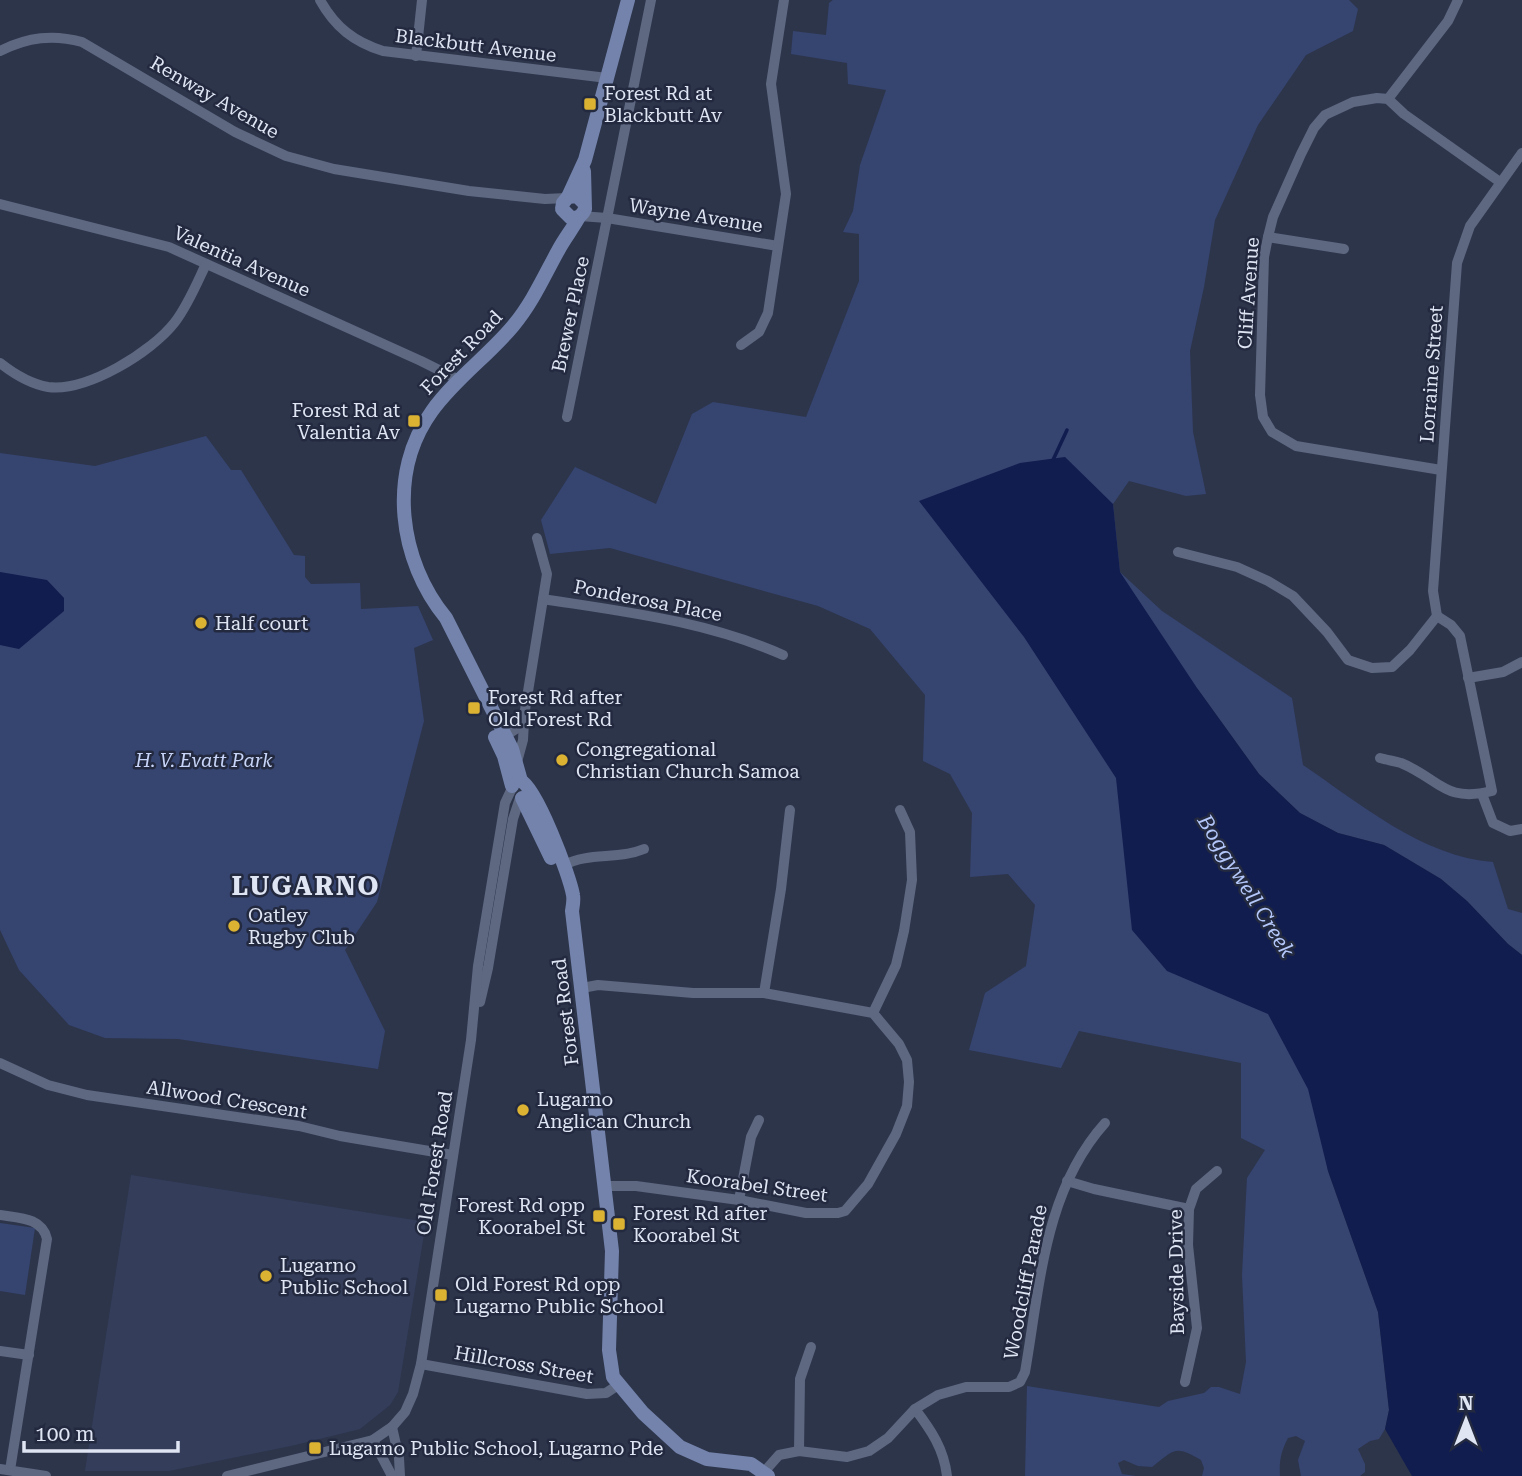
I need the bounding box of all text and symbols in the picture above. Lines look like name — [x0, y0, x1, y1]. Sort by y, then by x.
street label: Blackbutt Avenue — [394, 24, 558, 67]
street label: Renway Avenue — [146, 51, 283, 144]
place label: Forest Rd at Blackbutt Av — [604, 82, 722, 127]
marker: Forest Rd at Blackbutt Av — [582, 96, 598, 112]
street label: Wayne Avenue — [627, 194, 764, 237]
street label: Valentia Avenue — [170, 221, 314, 302]
street label: Cliff Avenue — [1233, 236, 1264, 350]
street label: Brewer Place — [547, 254, 594, 374]
street label: Lorraine Street — [1415, 305, 1448, 443]
street label: Forest Road — [416, 306, 507, 399]
place label: Forest Rd at Valentia Av — [292, 399, 400, 444]
marker: Forest Rd at Valentia Av — [406, 413, 422, 429]
street label: Ponderosa Place — [572, 575, 724, 626]
place label: Half court — [215, 612, 308, 635]
marker: Half court — [193, 615, 209, 631]
place label: Forest Rd after Old Forest Rd — [488, 686, 623, 731]
marker: Forest Rd after Old Forest Rd — [466, 700, 482, 716]
place label: Congregational Christian Church Samoa — [576, 738, 800, 783]
park label: H. V. Evatt Park — [134, 749, 273, 772]
marker: Congregational Christian Church Samoa — [554, 752, 570, 768]
water label: Boggywell Creek — [1192, 809, 1300, 962]
district label: LUGARNO — [231, 871, 381, 901]
place label: Oatley Rugby Club — [248, 904, 355, 949]
marker: Oatley Rugby Club — [226, 918, 242, 934]
street label: Forest Road — [548, 957, 583, 1067]
street label: Allwood Crescent — [145, 1075, 309, 1124]
place label: Lugarno Anglican Church — [537, 1088, 691, 1133]
street label: Old Forest Road — [412, 1089, 457, 1237]
marker: Lugarno Anglican Church — [515, 1102, 531, 1118]
street label: Koorabel Street — [685, 1164, 829, 1207]
place label: Forest Rd opp Koorabel St — [457, 1194, 585, 1239]
place label: Forest Rd after Koorabel St — [633, 1202, 768, 1247]
street label: Woodcliff Parade — [999, 1203, 1052, 1362]
marker: Forest Rd opp Koorabel St — [591, 1208, 607, 1224]
street label: Bayside Drive — [1164, 1209, 1189, 1335]
marker: Forest Rd after Koorabel St — [611, 1216, 627, 1232]
place label: Lugarno Public School — [280, 1254, 408, 1299]
marker: Lugarno Public School — [258, 1268, 274, 1284]
place label: Old Forest Rd opp Lugarno Public School — [455, 1273, 664, 1318]
marker: Old Forest Rd opp Lugarno Public School — [433, 1287, 449, 1303]
street label: Hillcross Street — [453, 1341, 595, 1388]
north arrow — [1431, 1385, 1501, 1455]
text: N — [1459, 1392, 1474, 1415]
scale bar — [24, 1410, 178, 1454]
text: 100 m — [35, 1422, 95, 1446]
place label: Lugarno Public School, Lugarno Pde — [329, 1437, 664, 1460]
marker: Lugarno Public School, Lugarno Pde — [307, 1440, 323, 1456]

